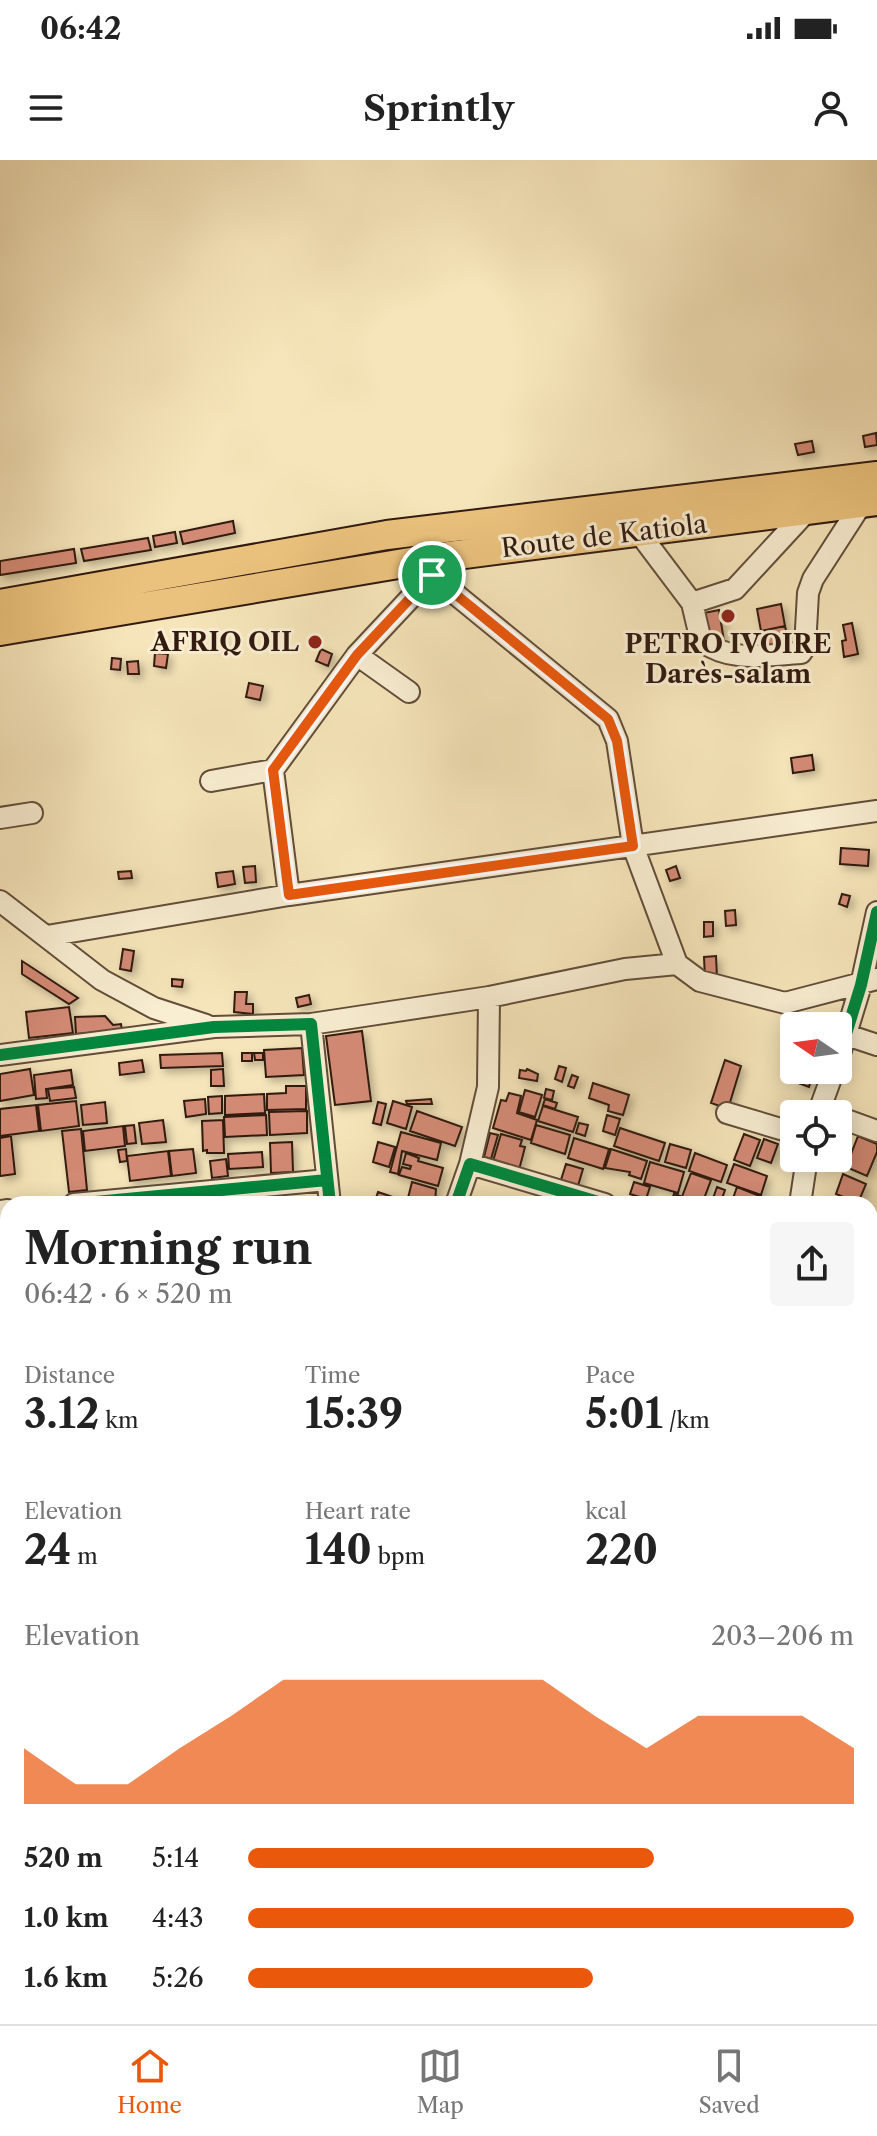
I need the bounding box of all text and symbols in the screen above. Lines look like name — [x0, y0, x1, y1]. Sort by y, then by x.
text: 06:42 — [40, 10, 121, 47]
icon: menu — [24, 86, 68, 130]
text: Sprintly — [363, 86, 514, 130]
icon: person — [809, 86, 853, 130]
street label: Route de Katiola — [499, 507, 709, 565]
pin — [398, 541, 466, 609]
icon: arrive — [410, 553, 454, 597]
marker: PETRO IVOIRE Darès-salam — [719, 607, 737, 625]
place label: AFRIQ OIL — [150, 626, 299, 658]
place label: PETRO IVOIRE Darès-salam — [624, 628, 832, 690]
marker: AFRIQ OIL — [306, 633, 324, 651]
north arrow — [780, 1012, 852, 1084]
map controls — [780, 1012, 852, 1172]
button: locate — [780, 1100, 852, 1172]
text: Morning run — [24, 1221, 313, 1275]
button: share — [770, 1222, 854, 1306]
text: 06:42 · 6 × 520 m — [24, 1278, 233, 1310]
text: Distance — [24, 1362, 115, 1389]
text: Time — [305, 1362, 360, 1389]
text: Pace — [585, 1362, 635, 1389]
text: 3.12 — [24, 1389, 99, 1438]
text: 15:39 — [305, 1389, 403, 1438]
text: 5:01 — [585, 1389, 663, 1438]
text: km — [99, 1407, 138, 1434]
text: /km — [663, 1407, 710, 1434]
text: Elevation — [24, 1498, 122, 1525]
text: Heart rate — [305, 1498, 411, 1525]
text: kcal — [585, 1498, 627, 1525]
text: 24 — [24, 1525, 71, 1574]
text: 140 — [305, 1525, 372, 1574]
text: 220 — [585, 1525, 658, 1574]
text: m — [71, 1543, 98, 1570]
text: bpm — [372, 1543, 425, 1570]
text: Elevation — [24, 1620, 140, 1652]
text: 203–206 m — [711, 1620, 854, 1652]
text: 520 m — [24, 1842, 103, 1874]
text: 5:14 — [152, 1842, 199, 1874]
text: 1.0 km — [24, 1902, 109, 1934]
text: 4:43 — [152, 1902, 204, 1934]
text: 1.6 km — [24, 1962, 108, 1994]
text: 5:26 — [152, 1962, 204, 1994]
tab: Home — [117, 2044, 182, 2119]
tab: Map — [417, 2044, 464, 2119]
tab: Saved — [699, 2044, 760, 2119]

